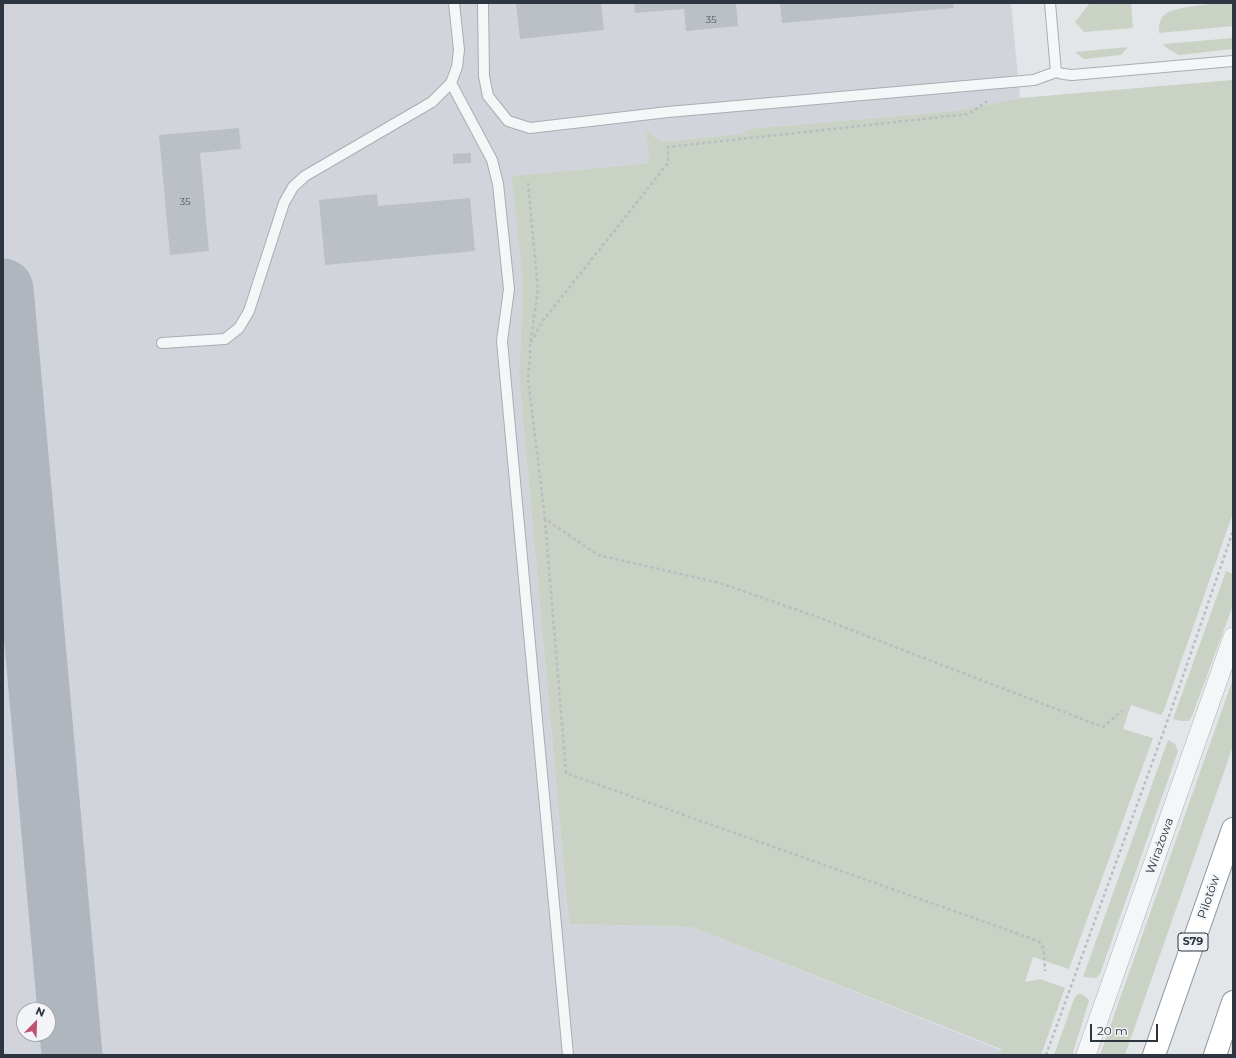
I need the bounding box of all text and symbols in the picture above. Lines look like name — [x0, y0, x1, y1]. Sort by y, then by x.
house number: 35 — [705, 14, 717, 26]
house number: 35 — [179, 196, 191, 208]
street label: Wirażowa — [1143, 816, 1177, 876]
street label: Pilotów — [1195, 873, 1223, 921]
road number: S79 — [1178, 933, 1208, 951]
north arrow — [16, 1002, 56, 1042]
text: N — [33, 1004, 47, 1020]
scale bar — [1092, 1016, 1160, 1042]
text: 20 m — [1097, 1023, 1128, 1038]

